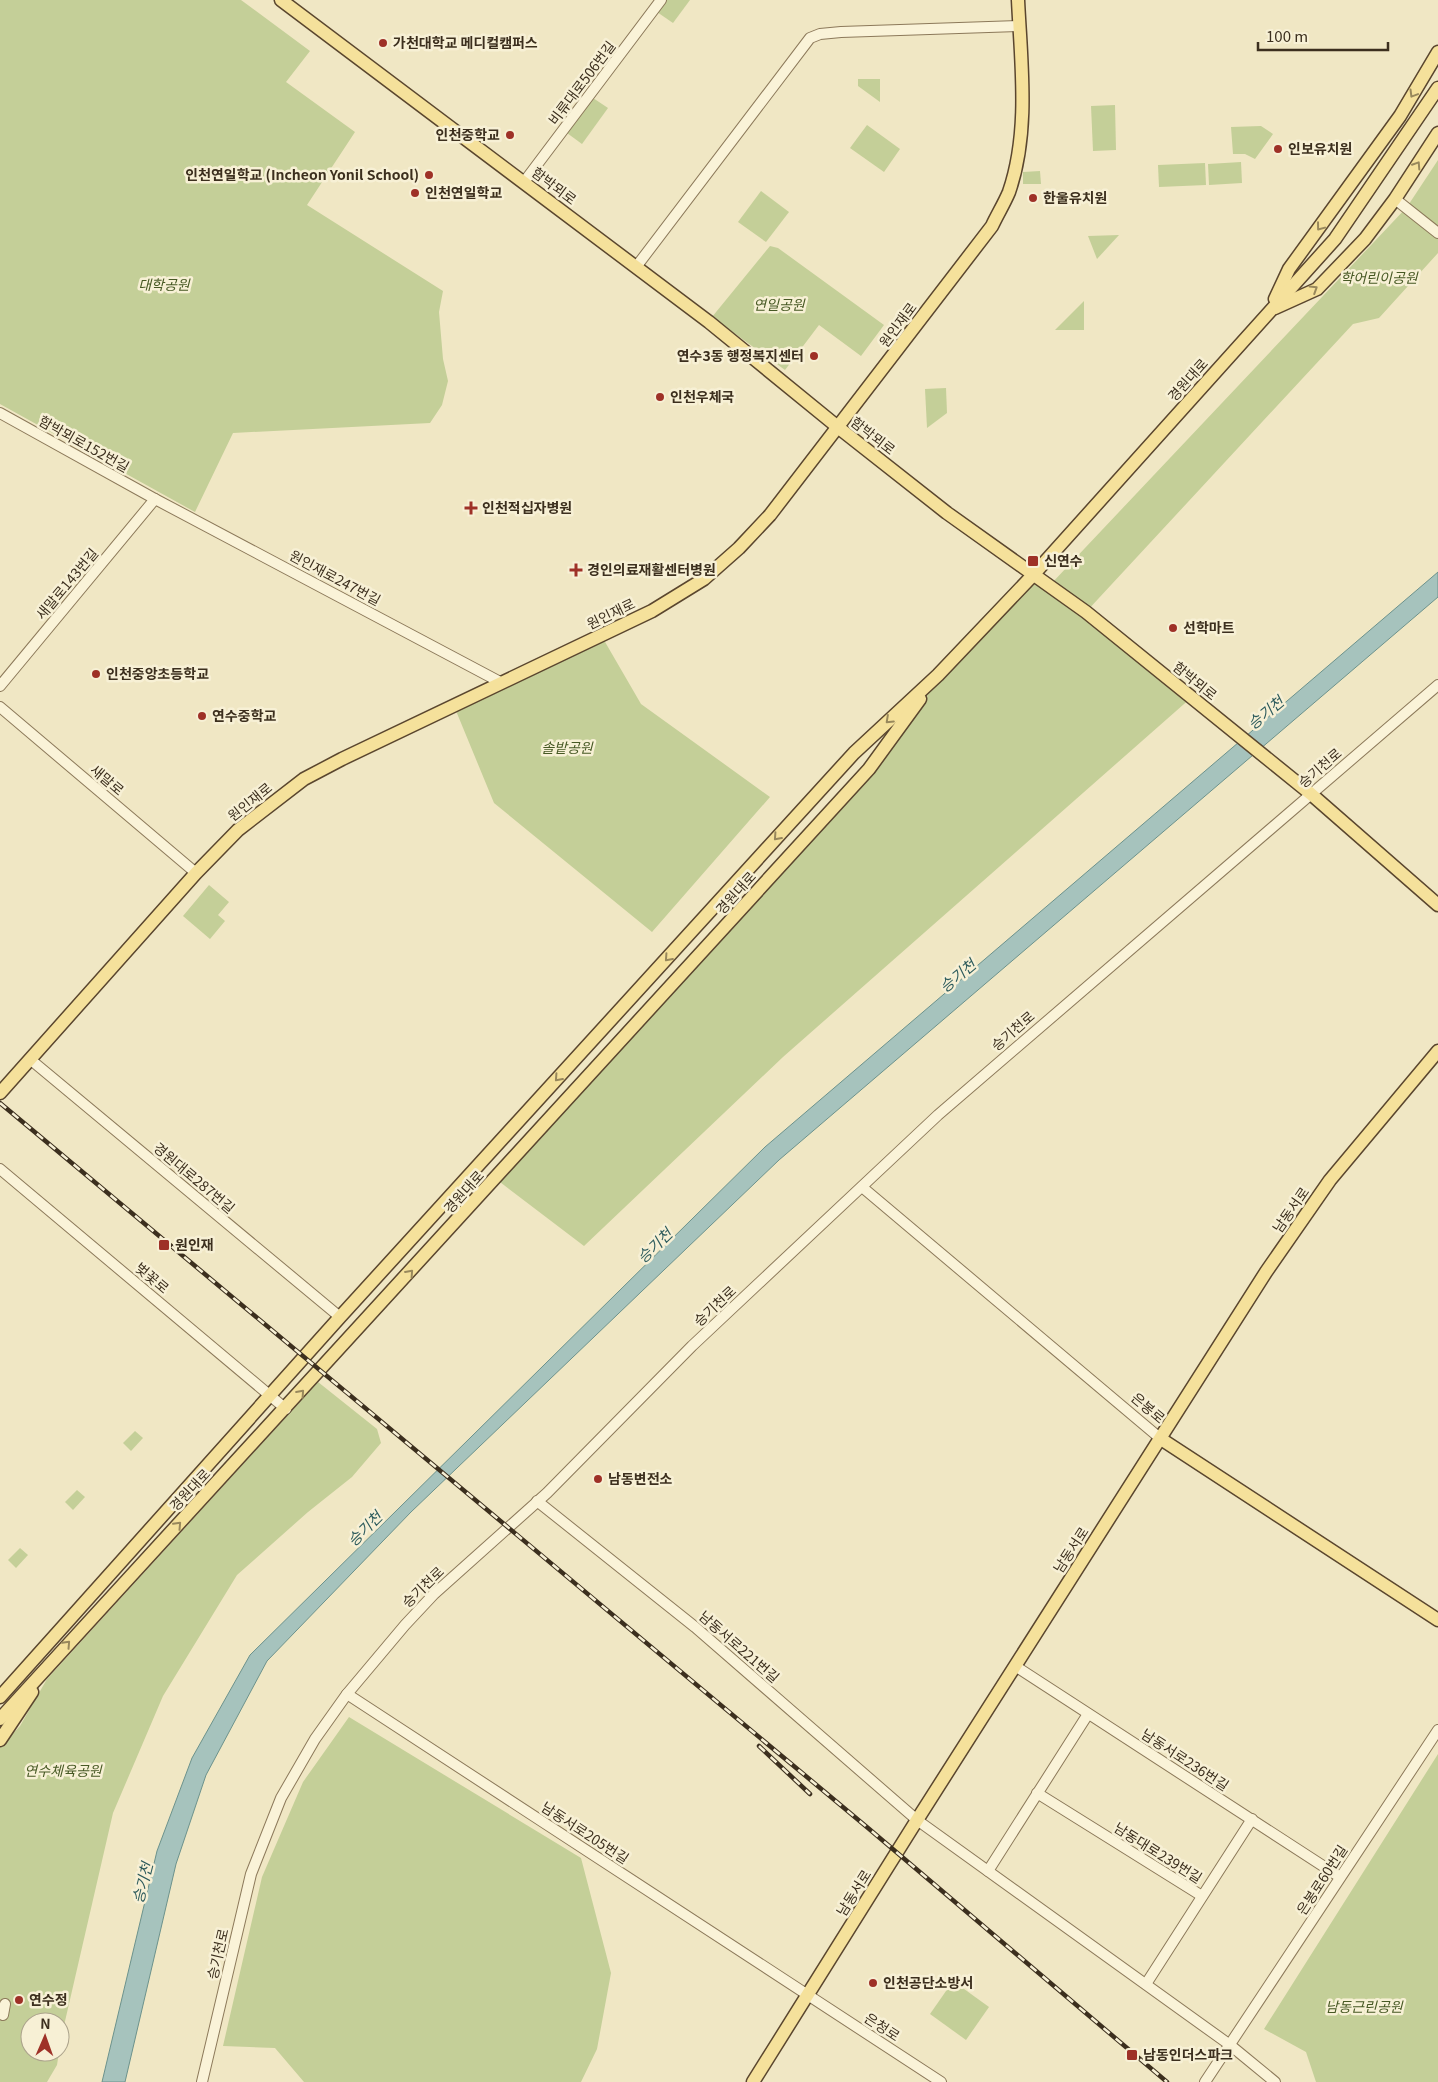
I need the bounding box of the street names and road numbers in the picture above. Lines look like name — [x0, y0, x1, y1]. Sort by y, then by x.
street label: 비류대로506번길 — [543, 36, 619, 129]
street label: 함박뫼로 — [528, 162, 581, 209]
street label: 원인재로 — [874, 298, 921, 351]
street label: 경원대로 — [1163, 353, 1212, 405]
street label: 함박뫼로152번길 — [36, 410, 133, 476]
street label: 함박뫼로 — [847, 411, 900, 459]
street label: 새말로143번길 — [30, 543, 102, 623]
street label: 원인재로247번길 — [286, 545, 385, 610]
street label: 원인재로 — [583, 593, 638, 633]
street label: 함박뫼로 — [1169, 656, 1222, 704]
street label: 승기천로 — [1293, 743, 1345, 792]
street label: 새말로 — [86, 759, 129, 799]
street label: 원인재로 — [223, 777, 276, 825]
street label: 경원대로 — [711, 866, 760, 918]
street label: 승기천로 — [986, 1006, 1038, 1055]
street label: 경원대로287번길 — [150, 1137, 240, 1217]
street label: 경원대로 — [439, 1165, 488, 1217]
street label: 남동서로 — [1267, 1182, 1313, 1236]
street label: 벚꽃로 — [131, 1257, 174, 1297]
street label: 승기천로 — [689, 1280, 740, 1330]
street label: 은봉로 — [1127, 1387, 1170, 1427]
street label: 경원대로 — [164, 1464, 214, 1515]
street label: 남동서로 — [1048, 1522, 1093, 1577]
street label: 승기천로 — [397, 1561, 448, 1611]
street label: 남동서로221번길 — [695, 1606, 784, 1687]
street label: 남동서로236번길 — [1138, 1723, 1233, 1795]
street label: 남동서로205번길 — [538, 1796, 633, 1868]
street label: 남동대로239번길 — [1111, 1817, 1206, 1887]
street label: 은봉로60번길 — [1291, 1840, 1351, 1918]
street label: 남동서로 — [831, 1865, 875, 1920]
street label: 승기천로 — [201, 1926, 233, 1981]
street label: 은청로 — [861, 2007, 904, 2045]

